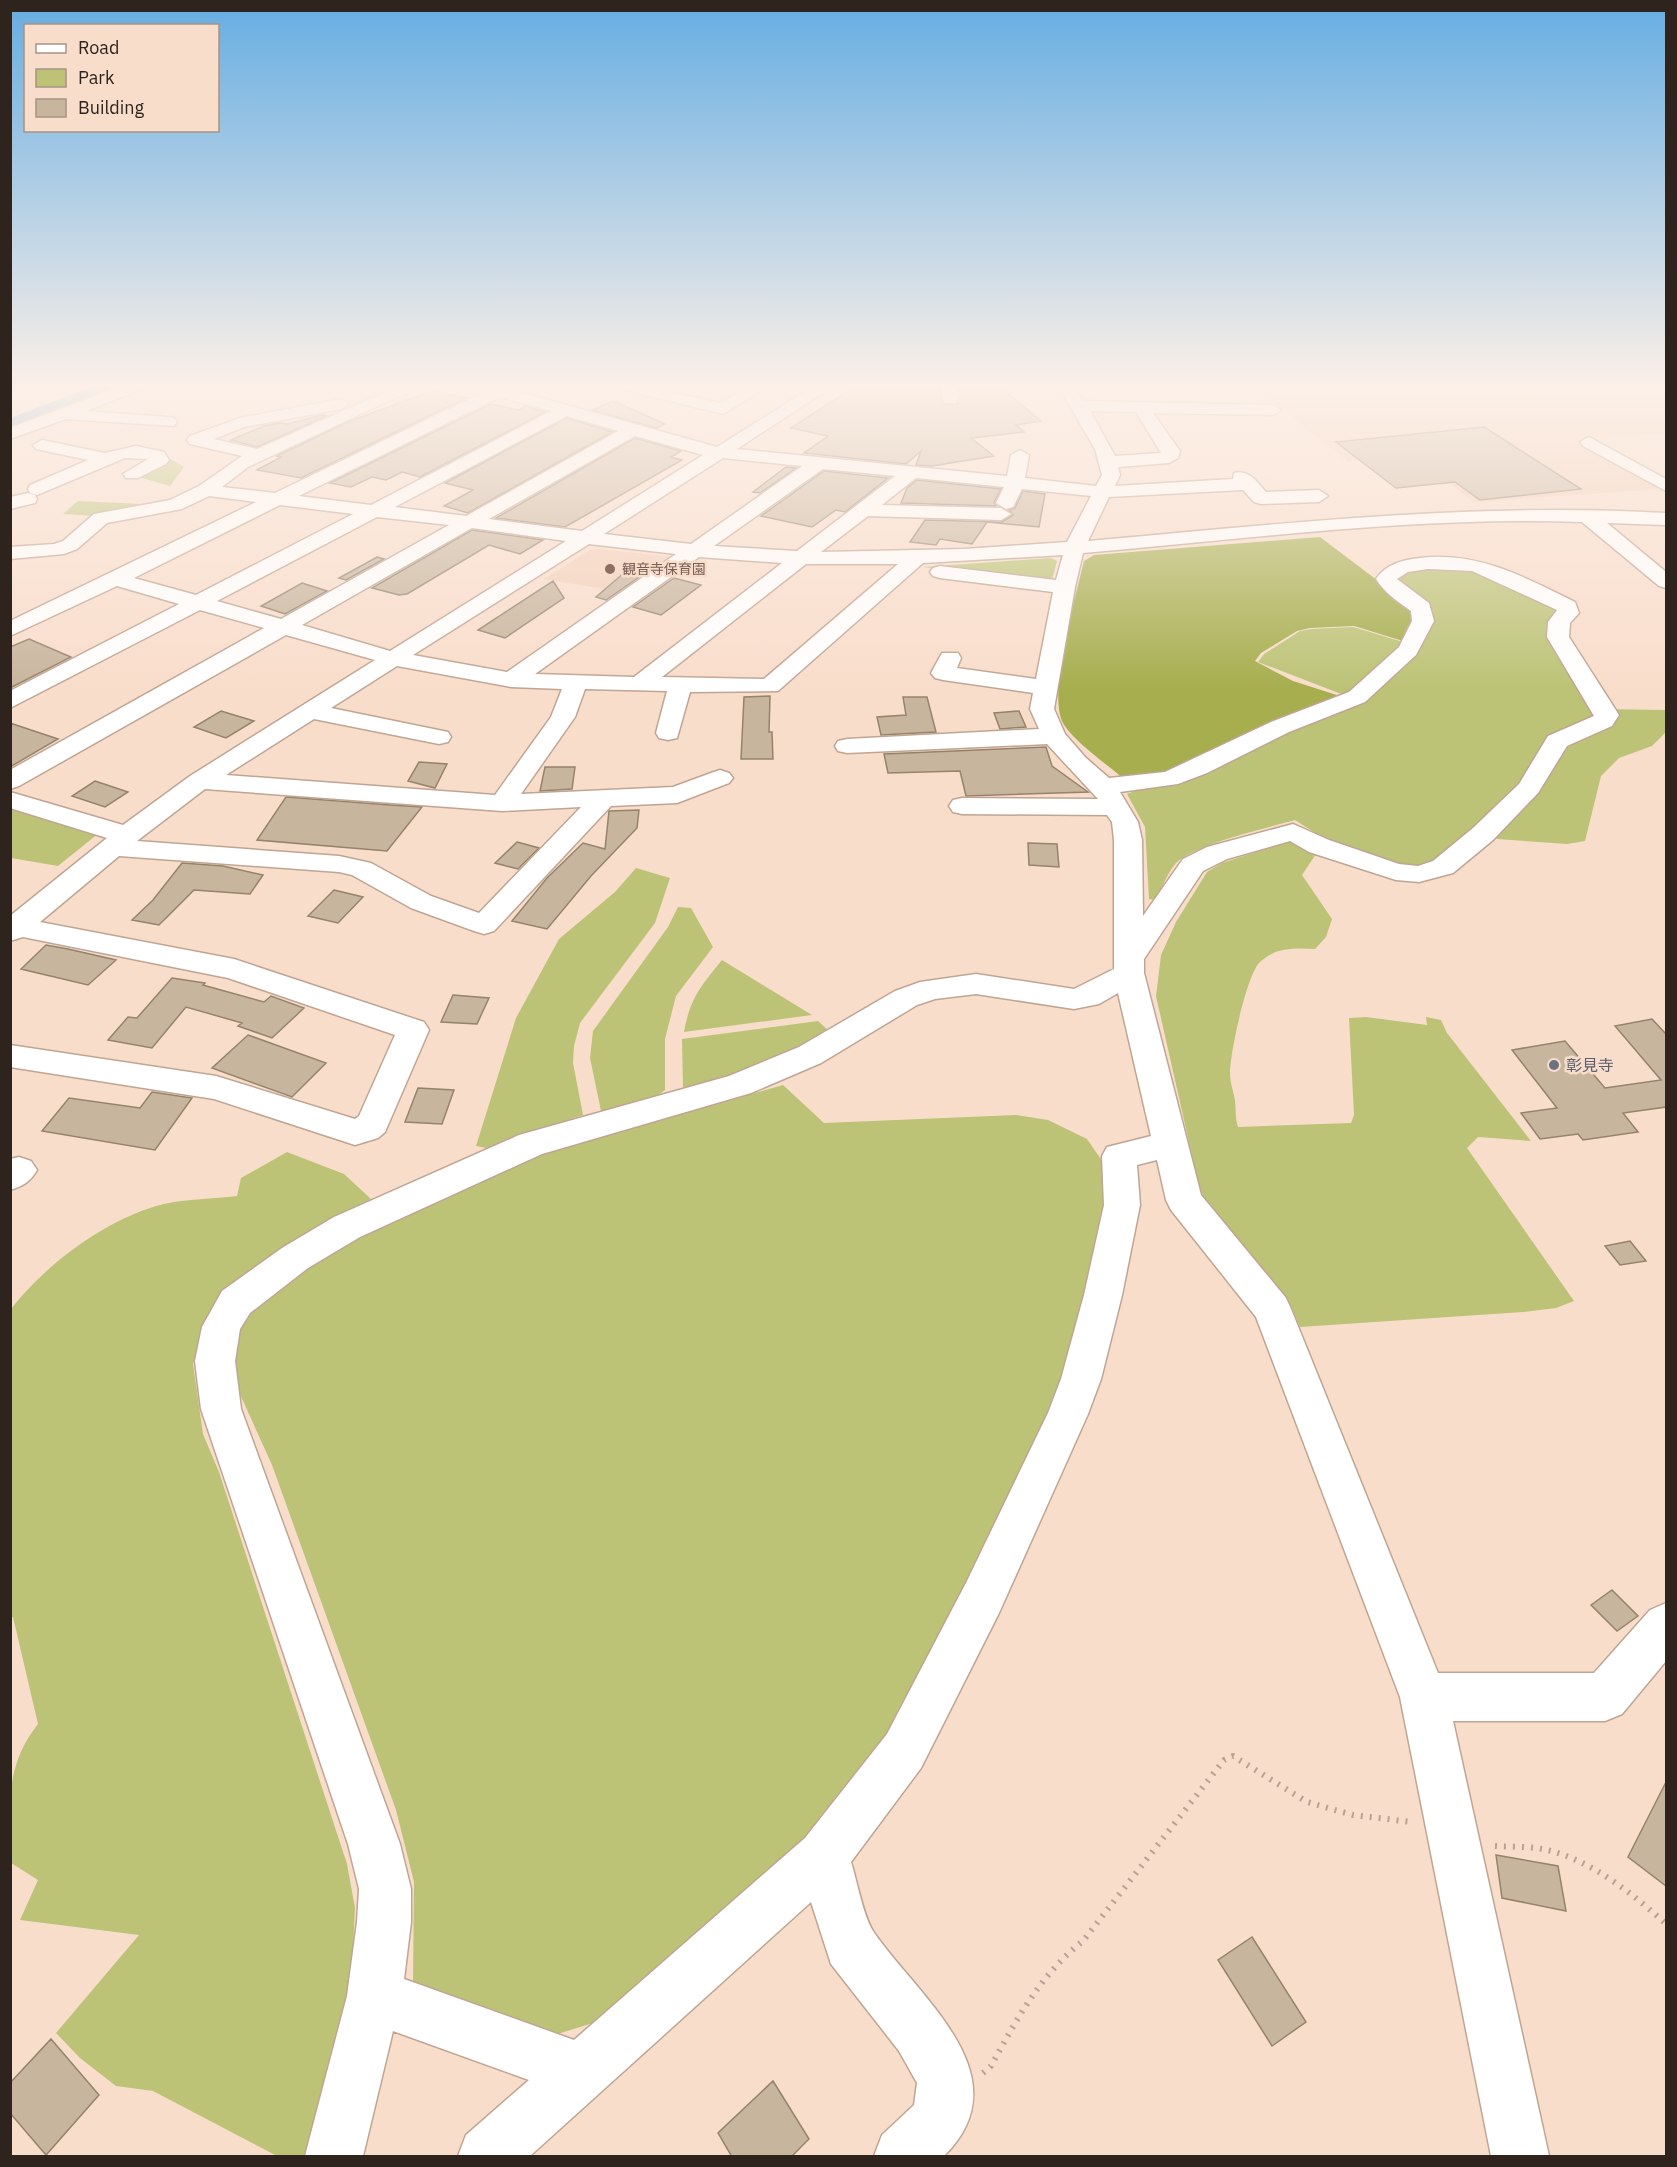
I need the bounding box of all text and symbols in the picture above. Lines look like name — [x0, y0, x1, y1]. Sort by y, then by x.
legend — [24, 24, 219, 132]
text: Road — [78, 36, 119, 59]
text: Park — [78, 66, 115, 89]
text: Building — [78, 96, 145, 119]
place label: 観音寺保育園 — [622, 560, 706, 578]
marker: 観音寺保育園 — [603, 562, 617, 576]
place label: 彰見寺 — [1566, 1055, 1614, 1075]
marker: 彰見寺 — [1547, 1058, 1561, 1072]

